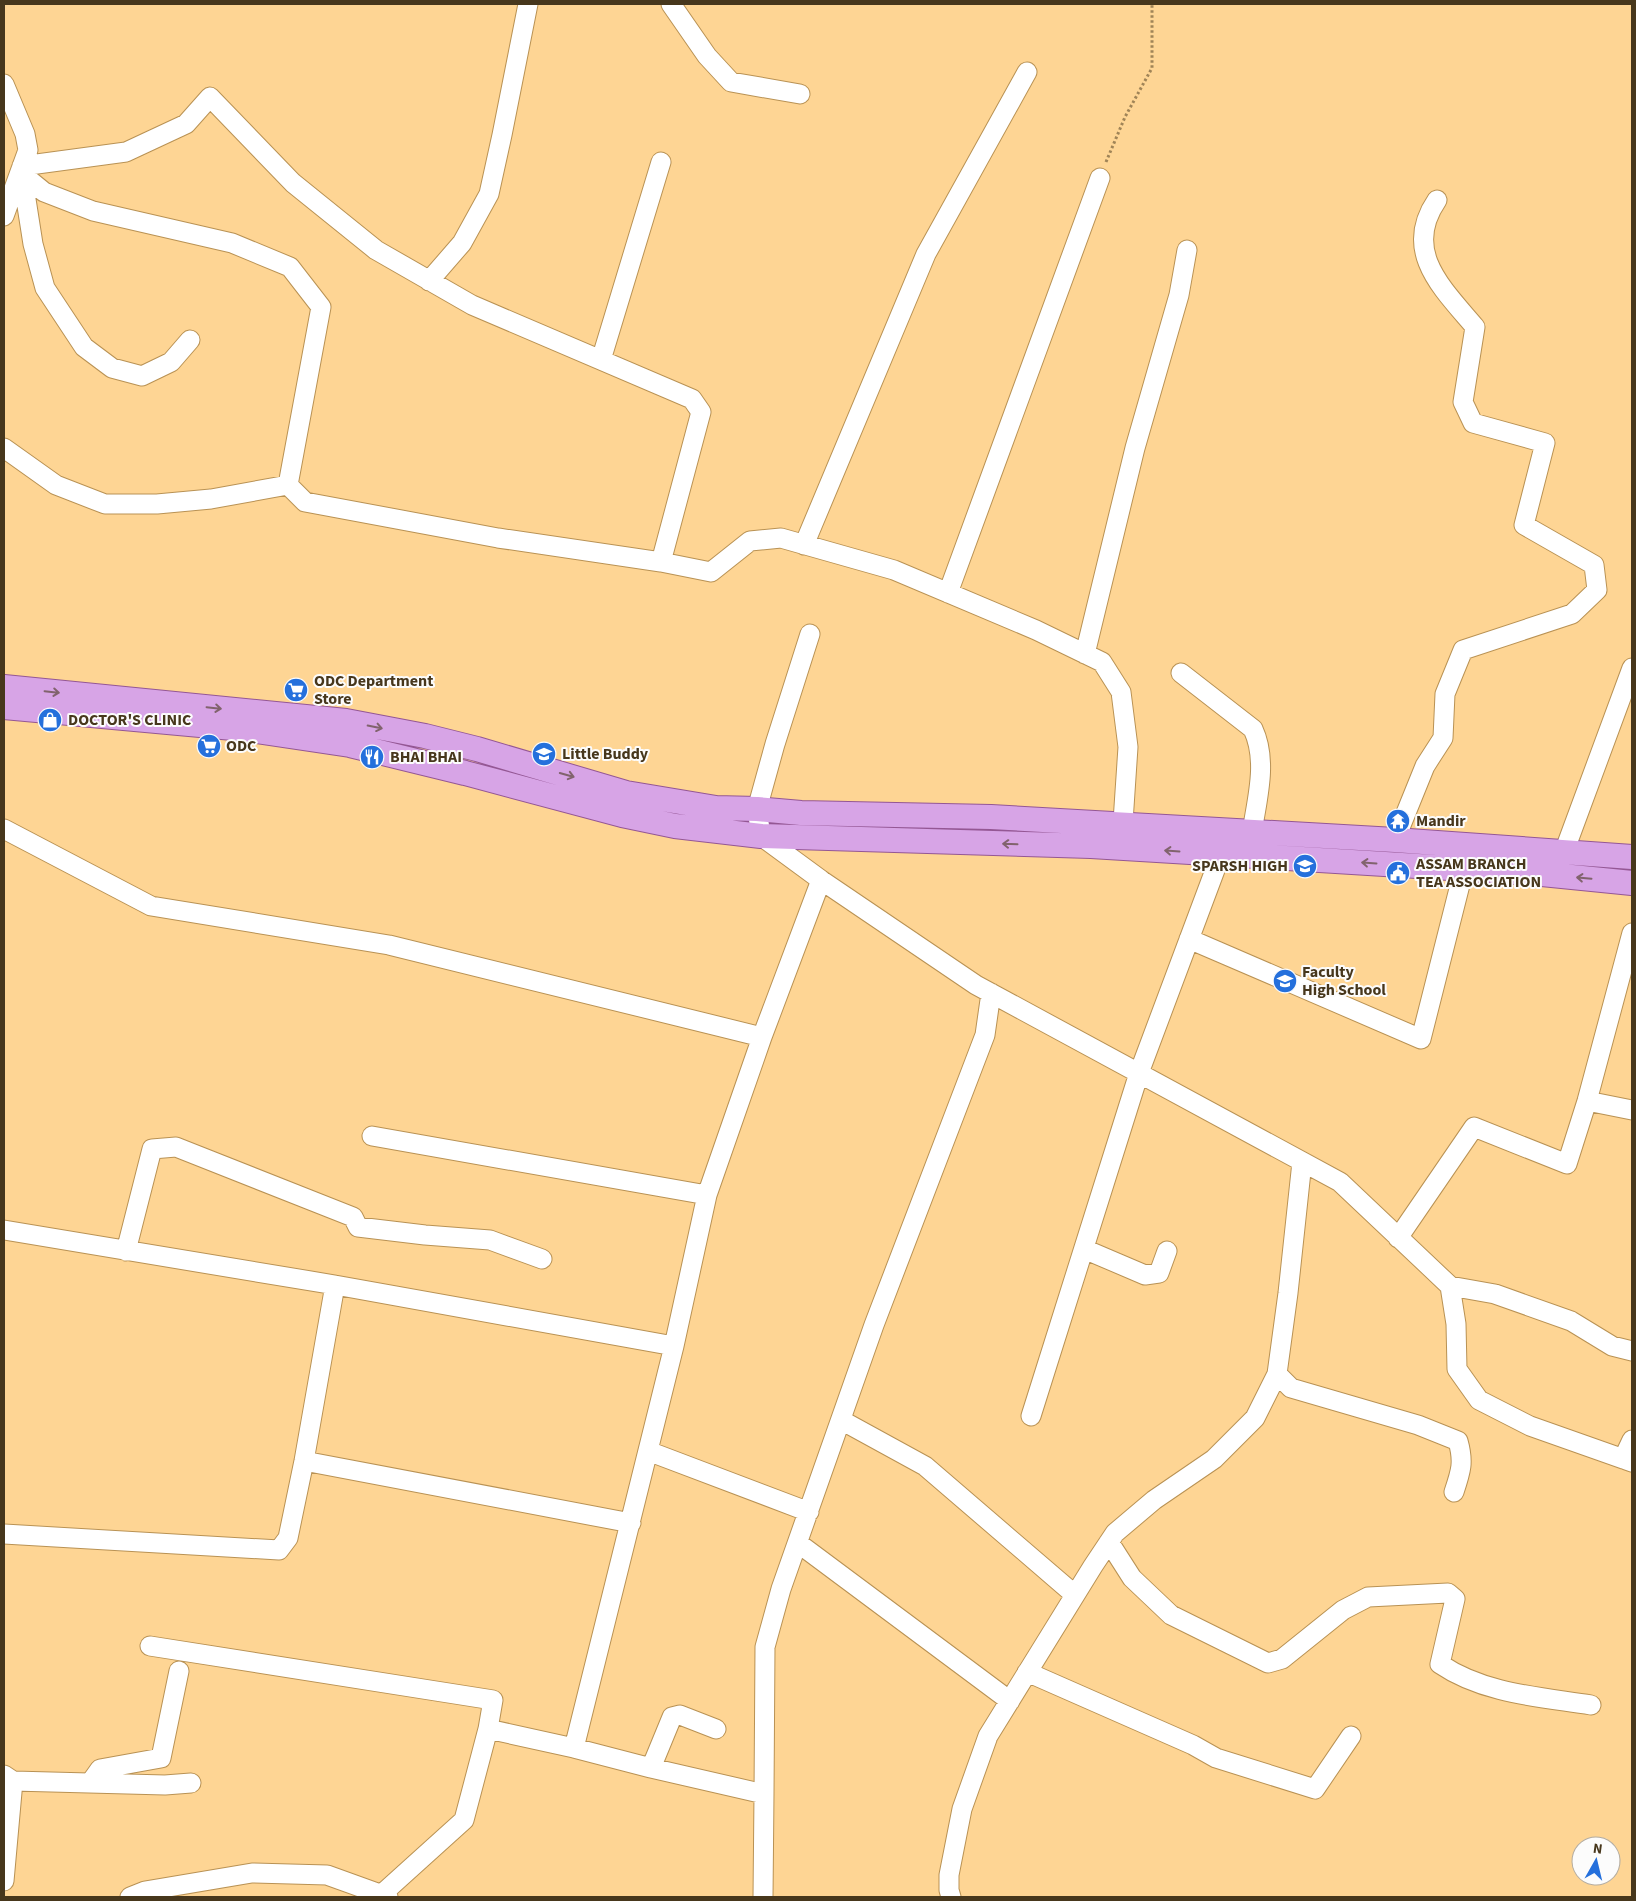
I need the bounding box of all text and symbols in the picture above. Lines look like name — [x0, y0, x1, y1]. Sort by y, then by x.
place label: ODC Department Store — [314, 670, 433, 710]
supermarket icon: ODC Department Store — [283, 677, 309, 703]
one-way arrow — [44, 687, 60, 697]
one-way arrow — [206, 703, 222, 713]
shop icon: DOCTOR'S CLINIC — [37, 707, 63, 733]
place label: DOCTOR'S CLINIC — [68, 709, 191, 731]
one-way arrow — [367, 722, 383, 732]
supermarket icon: ODC — [196, 733, 222, 759]
place label: ODC — [226, 735, 256, 757]
school or university icon: Little Buddy — [531, 741, 557, 767]
place label: Little Buddy — [562, 743, 649, 765]
restaurant icon: BHAI BHAI — [359, 744, 385, 770]
place label: BHAI BHAI — [390, 746, 462, 768]
one-way arrow — [558, 771, 574, 781]
temple icon: Mandir — [1385, 808, 1411, 834]
place label: Mandir — [1416, 810, 1466, 832]
one-way arrow — [1002, 839, 1018, 848]
one-way arrow — [1164, 847, 1180, 856]
school or university icon: SPARSH HIGH — [1292, 853, 1318, 879]
place label: ASSAM BRANCH TEA ASSOCIATION — [1415, 853, 1541, 893]
place label: SPARSH HIGH — [1192, 855, 1288, 877]
one-way arrow — [1362, 859, 1378, 868]
public building icon: ASSAM BRANCH TEA ASSOCIATION — [1385, 860, 1411, 886]
one-way arrow — [1576, 873, 1592, 883]
place label: Faculty High School — [1302, 961, 1386, 1001]
school or university icon: Faculty High School — [1272, 968, 1298, 994]
north arrow — [1571, 1836, 1621, 1886]
text: N — [1592, 1839, 1604, 1860]

